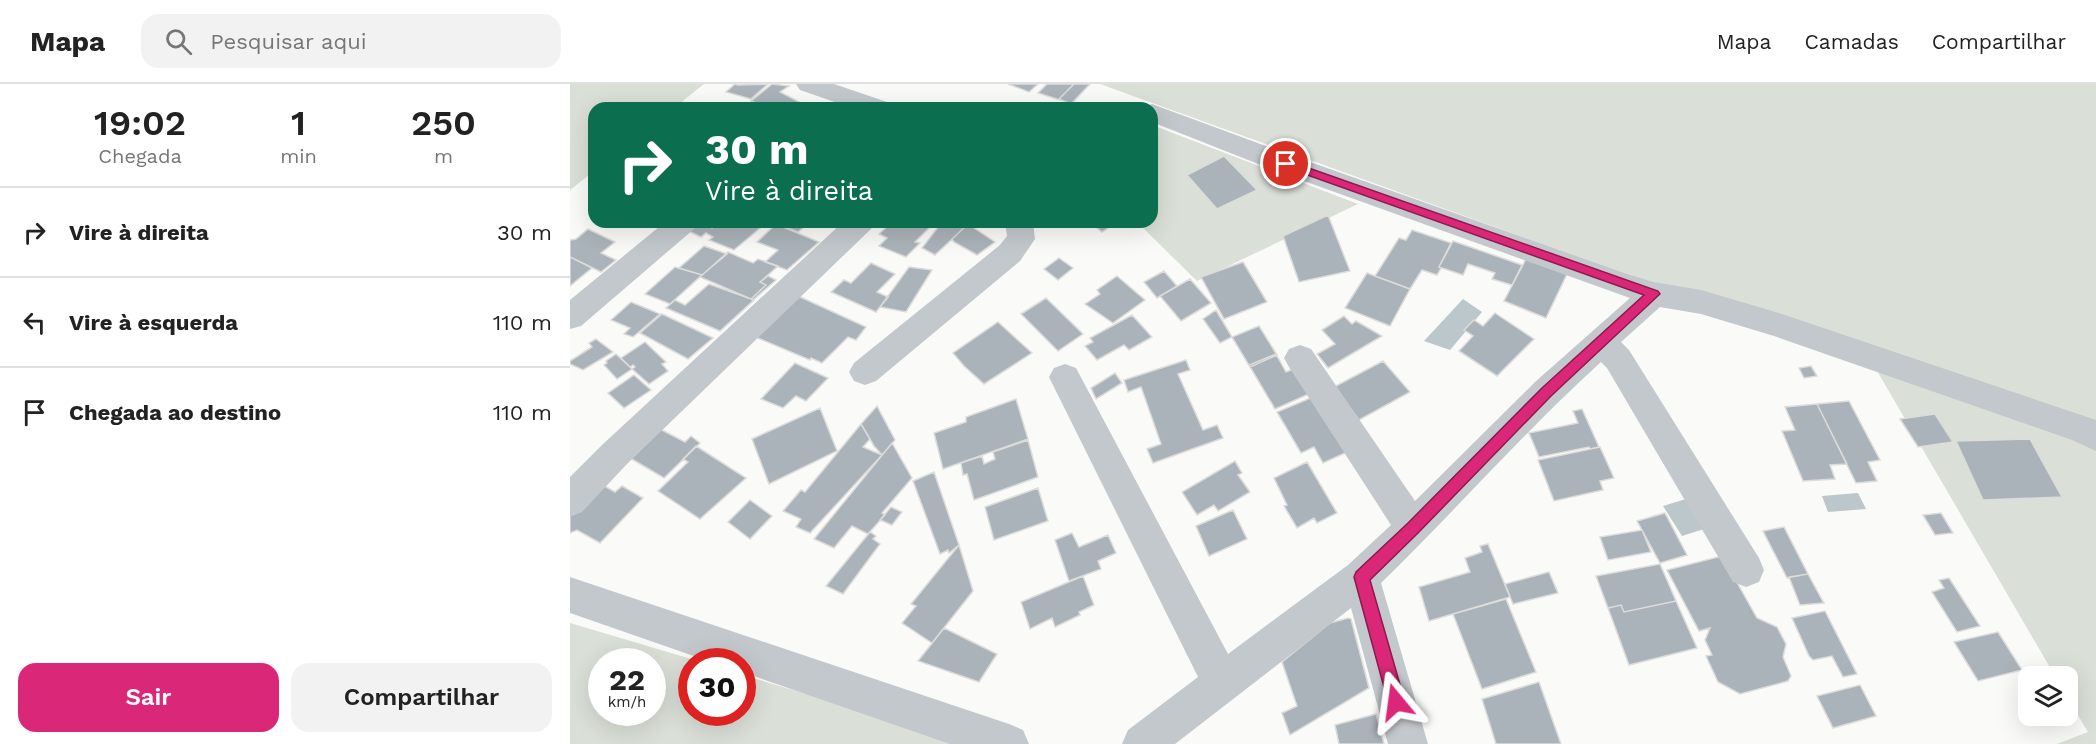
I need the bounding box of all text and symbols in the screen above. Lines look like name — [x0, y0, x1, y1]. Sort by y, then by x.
search box — [141, 14, 561, 68]
text: Mapa — [30, 25, 105, 58]
icon: search — [162, 25, 195, 58]
text: Pesquisar aqui — [210, 29, 367, 54]
text: Mapa — [1717, 29, 1771, 54]
text: Camadas — [1804, 29, 1899, 54]
text: Compartilhar — [1932, 29, 2066, 54]
text: 19:02 — [94, 102, 186, 144]
text: 1 — [291, 102, 306, 144]
text: 250 — [411, 102, 476, 144]
text: 30 m — [705, 125, 809, 174]
icon: right — [606, 126, 684, 204]
pin — [1260, 138, 1311, 189]
text: Chegada — [98, 144, 182, 168]
text: min — [280, 144, 317, 168]
text: m — [434, 144, 453, 168]
icon: arrive — [1269, 147, 1302, 180]
text: Vire à direita — [705, 175, 873, 207]
icon: right — [18, 216, 51, 249]
text: Vire à direita — [69, 220, 209, 245]
text: 30 m — [497, 220, 552, 245]
icon: left — [18, 306, 51, 339]
text: Vire à esquerda — [69, 310, 238, 335]
text: 110 m — [493, 310, 552, 335]
icon: arrive — [18, 396, 51, 429]
text: Chegada ao destino — [69, 400, 281, 425]
text: 110 m — [493, 400, 552, 425]
speed limit sign: 30 — [678, 648, 756, 726]
text: 22 — [609, 662, 645, 697]
button: Sair — [18, 663, 279, 732]
button: Compartilhar — [291, 663, 552, 732]
map controls — [2018, 666, 2078, 726]
button: layers — [2018, 666, 2078, 726]
position arrow — [1364, 670, 1428, 734]
text: km/h — [608, 693, 646, 711]

